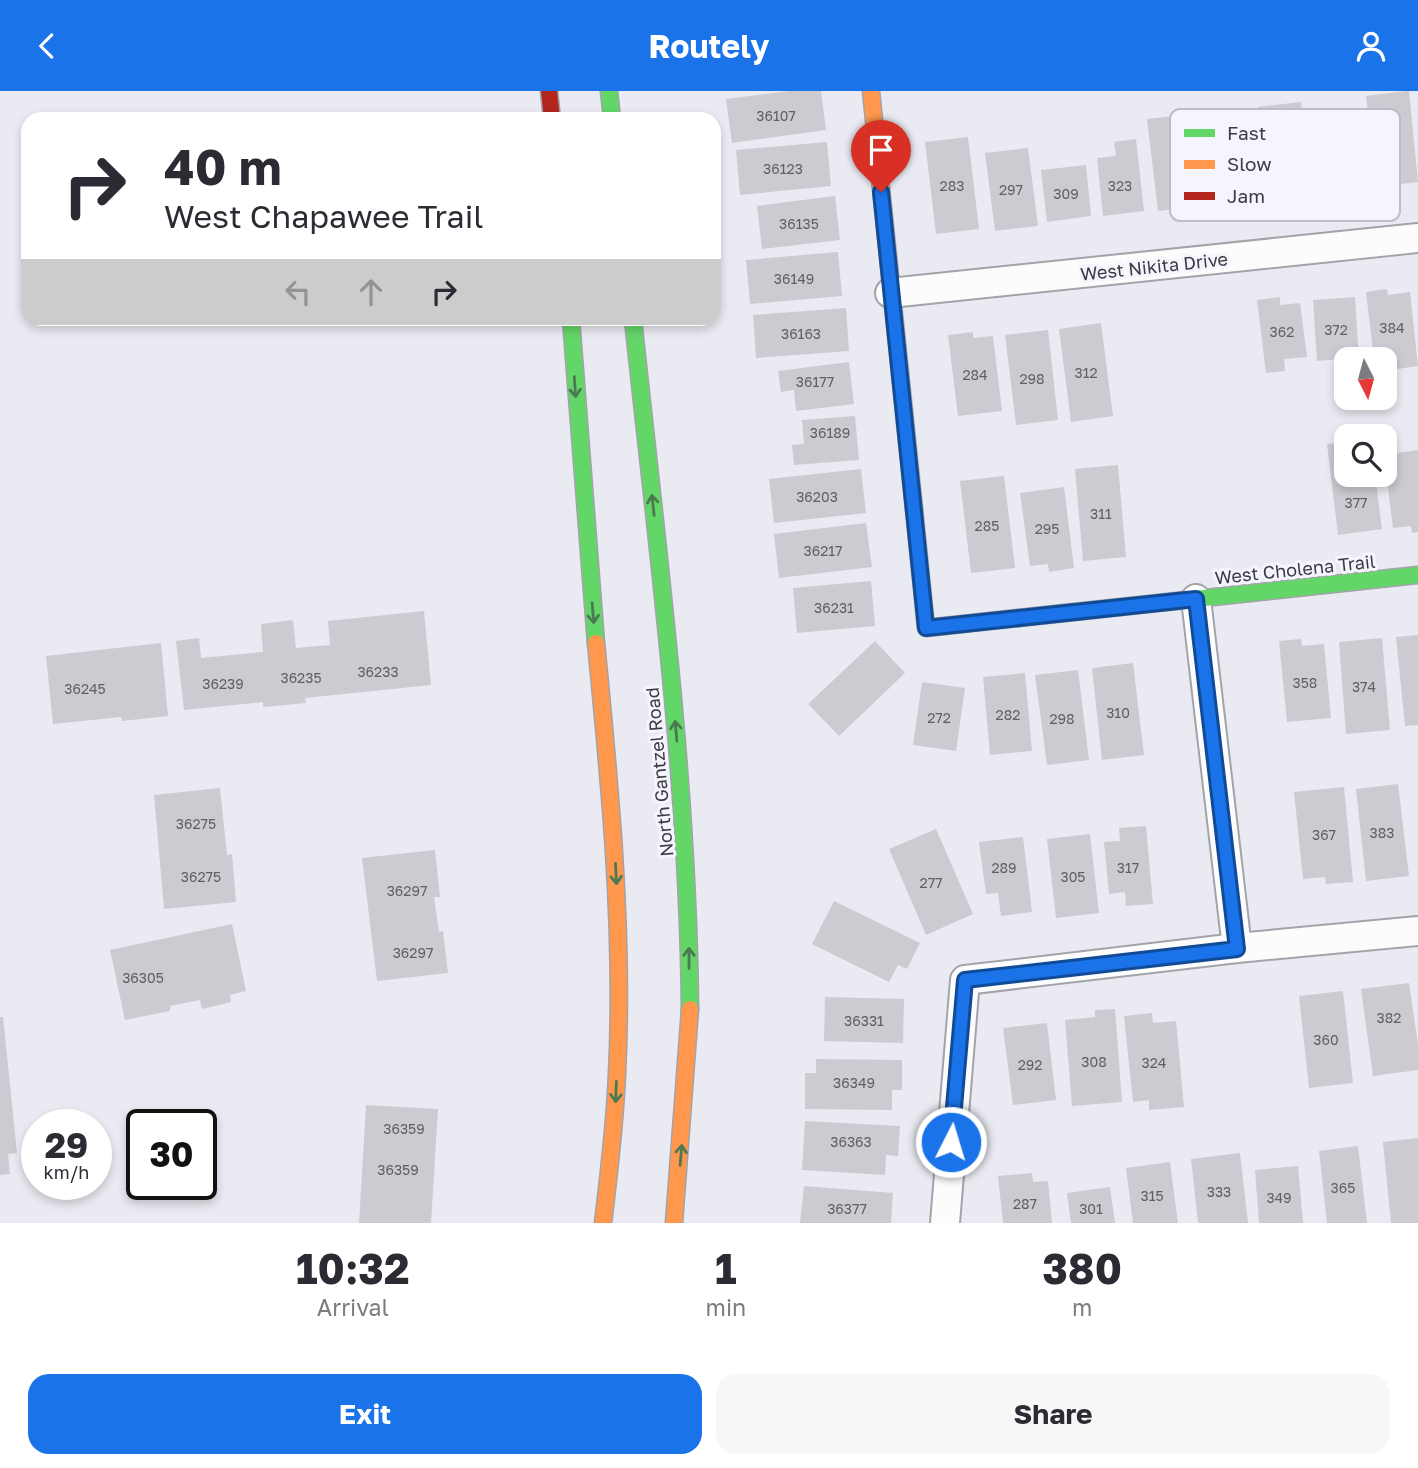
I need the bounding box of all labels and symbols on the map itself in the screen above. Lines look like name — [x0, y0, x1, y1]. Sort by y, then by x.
house number: 36107 — [756, 107, 796, 124]
legend — [1170, 109, 1400, 221]
pin — [851, 120, 911, 192]
text: Fast — [1227, 121, 1266, 144]
text: Slow — [1227, 152, 1272, 175]
house number: 36123 — [763, 160, 803, 177]
house number: 283 — [940, 177, 964, 194]
house number: 323 — [1108, 177, 1132, 194]
house number: 297 — [999, 181, 1023, 198]
text: Jam — [1227, 184, 1265, 207]
house number: 309 — [1053, 185, 1079, 202]
house number: 36135 — [779, 215, 819, 232]
street label: West Nikita Drive — [1079, 247, 1229, 285]
house number: 36149 — [774, 270, 814, 287]
house number: 384 — [1379, 319, 1405, 336]
house number: 372 — [1324, 321, 1348, 338]
house number: 362 — [1270, 323, 1294, 340]
house number: 36163 — [781, 325, 821, 342]
north arrow — [1334, 347, 1396, 409]
house number: 312 — [1074, 364, 1098, 381]
house number: 284 — [962, 366, 988, 383]
house number: 298 — [1019, 370, 1045, 387]
house number: 36177 — [796, 373, 834, 390]
one-way arrow — [569, 375, 582, 397]
house number: 36189 — [810, 424, 850, 441]
house number: 36203 — [796, 488, 838, 505]
one-way arrow — [646, 494, 659, 517]
house number: 377 — [1344, 494, 1368, 511]
house number: 311 — [1090, 505, 1112, 522]
house number: 285 — [975, 517, 999, 534]
house number: 295 — [1035, 520, 1059, 537]
house number: 36217 — [804, 542, 843, 559]
street label: West Cholena Trail — [1214, 550, 1377, 588]
house number: 36231 — [814, 599, 854, 616]
one-way arrow — [587, 602, 600, 624]
house number: 36233 — [357, 663, 399, 680]
house number: 36235 — [280, 669, 322, 686]
house number: 358 — [1293, 674, 1317, 691]
house number: 36239 — [202, 675, 244, 692]
house number: 374 — [1352, 678, 1376, 695]
house number: 36245 — [64, 680, 106, 697]
street label: North Gantzel Road — [641, 686, 677, 858]
house number: 310 — [1106, 704, 1130, 721]
house number: 282 — [996, 706, 1020, 723]
house number: 272 — [927, 709, 951, 726]
house number: 298 — [1049, 710, 1075, 727]
one-way arrow — [669, 720, 682, 743]
house number: 36275 — [176, 815, 216, 832]
house number: 383 — [1370, 824, 1394, 841]
house number: 367 — [1312, 826, 1336, 843]
house number: 289 — [991, 859, 1017, 876]
house number: 317 — [1117, 859, 1139, 876]
one-way arrow — [610, 862, 623, 884]
house number: 36275 — [181, 868, 221, 885]
house number: 305 — [1061, 868, 1086, 885]
house number: 277 — [920, 874, 942, 891]
house number: 36297 — [387, 882, 427, 899]
house number: 36297 — [393, 944, 433, 961]
one-way arrow — [682, 947, 696, 970]
house number: 36305 — [122, 969, 164, 986]
house number: 382 — [1377, 1009, 1401, 1026]
house number: 36331 — [844, 1012, 884, 1029]
house number: 360 — [1313, 1031, 1339, 1048]
house number: 308 — [1081, 1053, 1107, 1070]
house number: 324 — [1142, 1054, 1166, 1071]
house number: 292 — [1018, 1056, 1042, 1073]
house number: 36349 — [833, 1074, 875, 1091]
one-way arrow — [609, 1081, 622, 1104]
position arrow — [914, 1105, 988, 1179]
speed limit sign: 30 — [126, 1109, 217, 1200]
house number: 36359 — [383, 1120, 425, 1137]
house number: 36363 — [830, 1133, 872, 1150]
one-way arrow — [675, 1144, 688, 1167]
house number: 36359 — [377, 1161, 419, 1178]
house number: 365 — [1331, 1179, 1355, 1196]
house number: 333 — [1207, 1183, 1231, 1200]
house number: 315 — [1140, 1187, 1164, 1204]
house number: 349 — [1266, 1189, 1292, 1206]
house number: 287 — [1013, 1195, 1037, 1212]
house number: 36377 — [827, 1200, 867, 1217]
house number: 301 — [1079, 1200, 1103, 1217]

